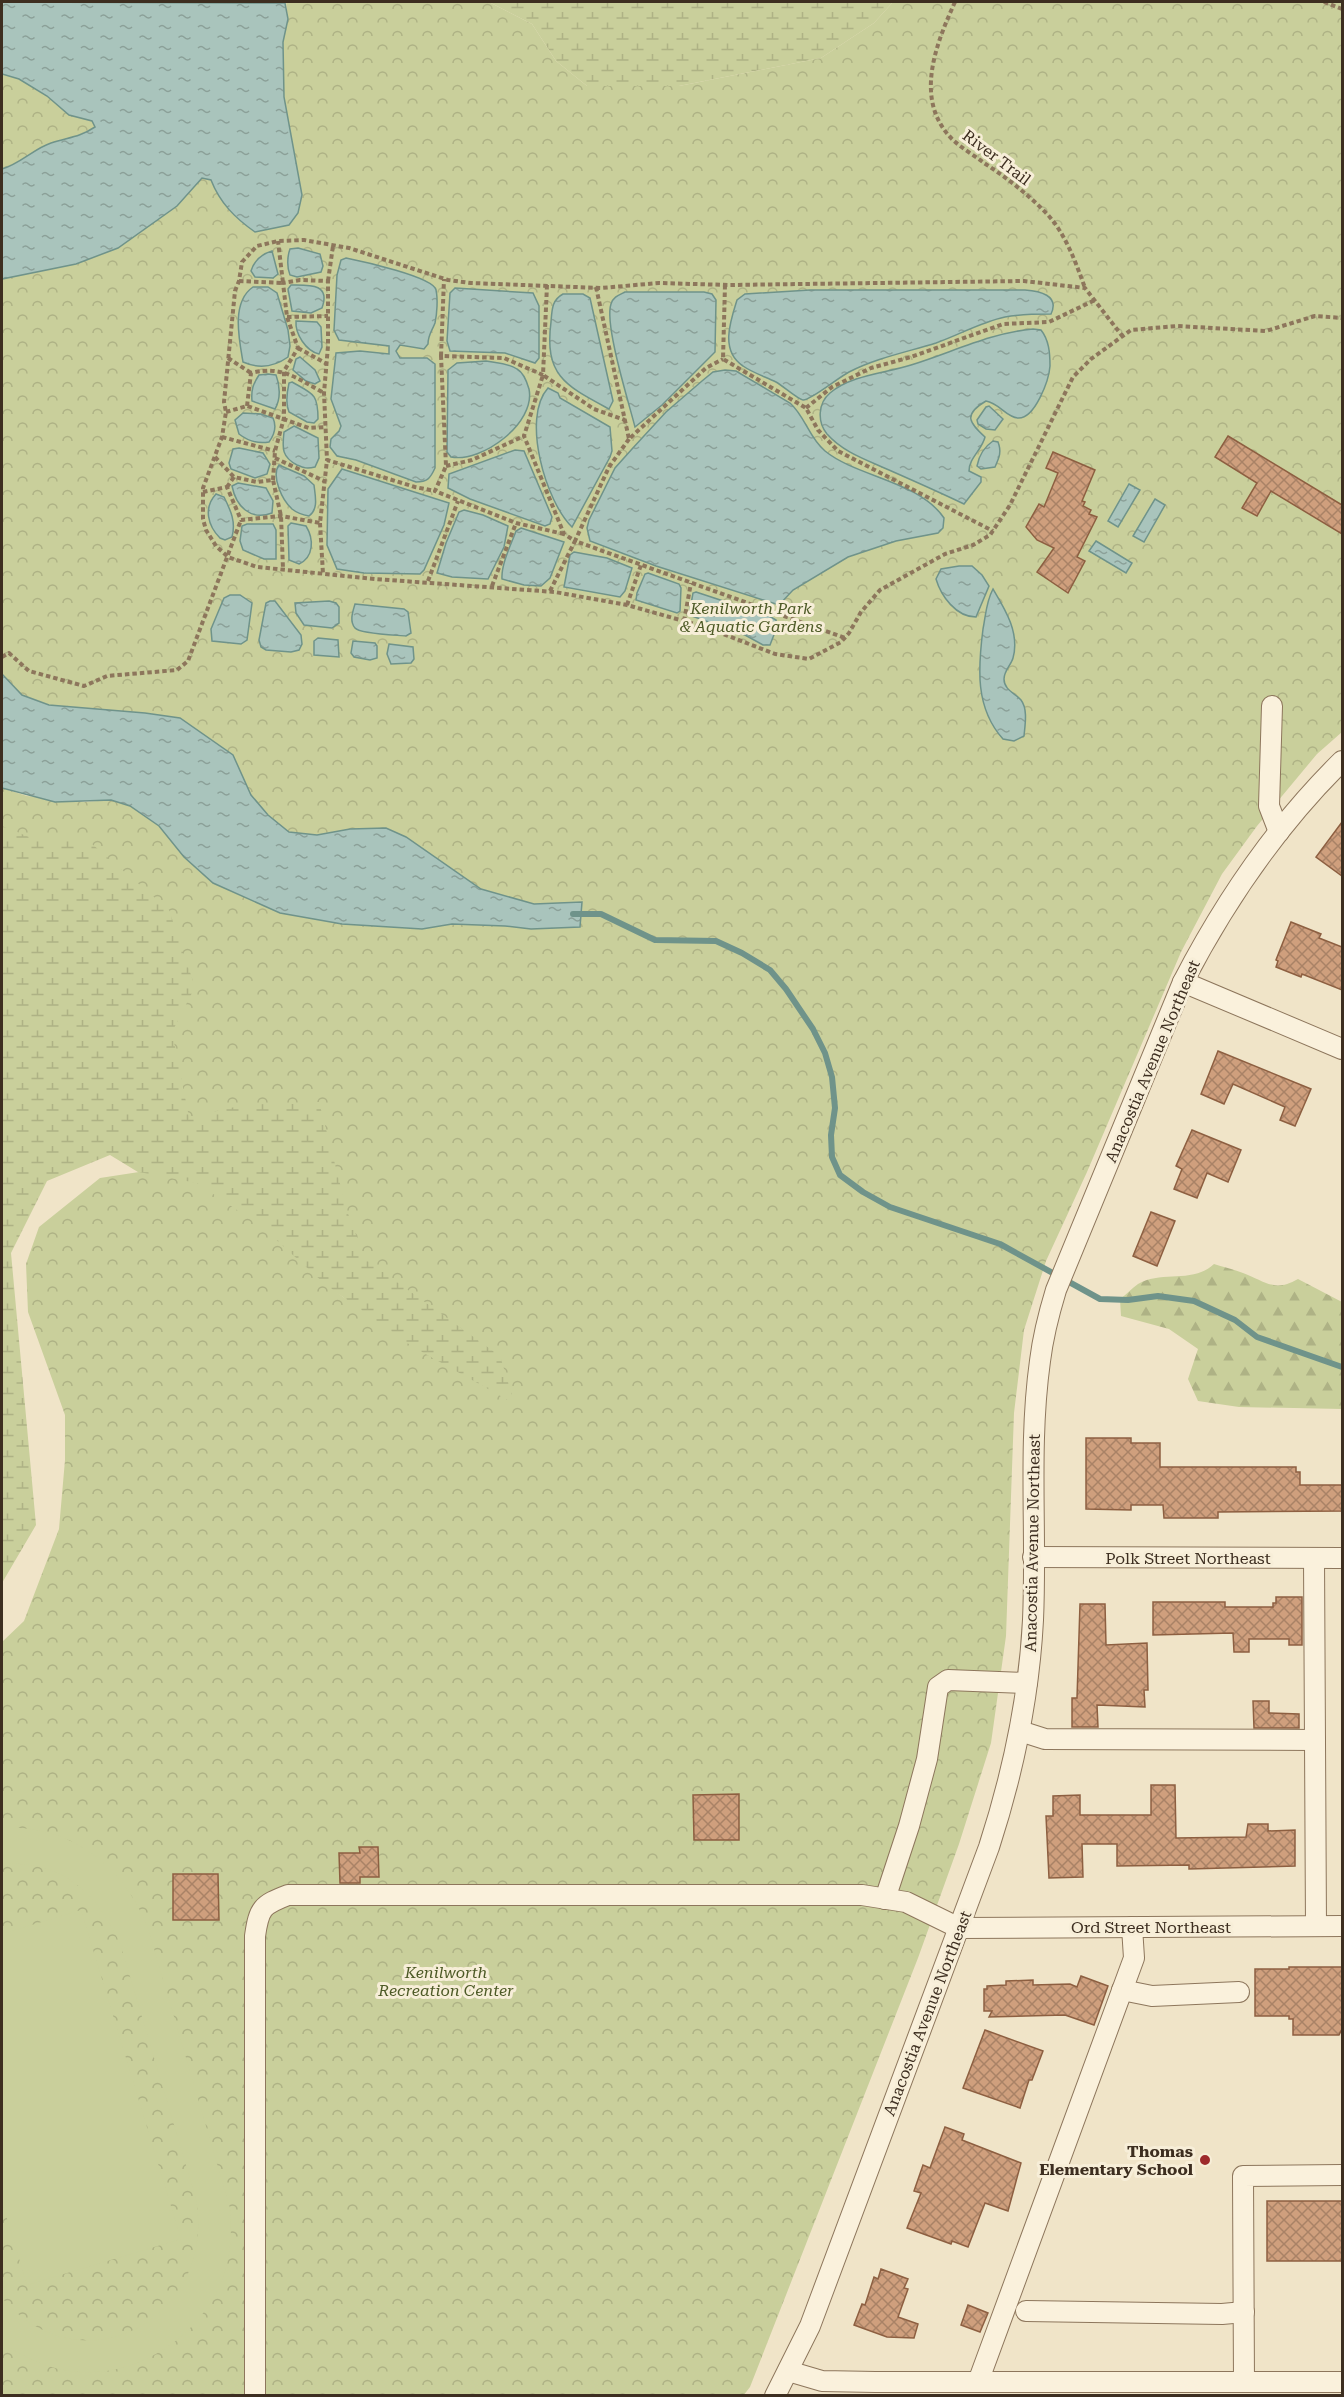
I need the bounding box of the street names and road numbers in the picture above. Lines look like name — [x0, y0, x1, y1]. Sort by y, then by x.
street label: River Trail — [959, 126, 1035, 189]
street label: Anacostia Avenue Northeast — [1101, 957, 1204, 1165]
street label: Anacostia Avenue Northeast — [1021, 1434, 1044, 1652]
street label: Polk Street Northeast — [1105, 1549, 1271, 1568]
street label: Anacostia Avenue Northeast — [880, 1908, 975, 2118]
street label: Ord Street Northeast — [1071, 1918, 1231, 1937]

